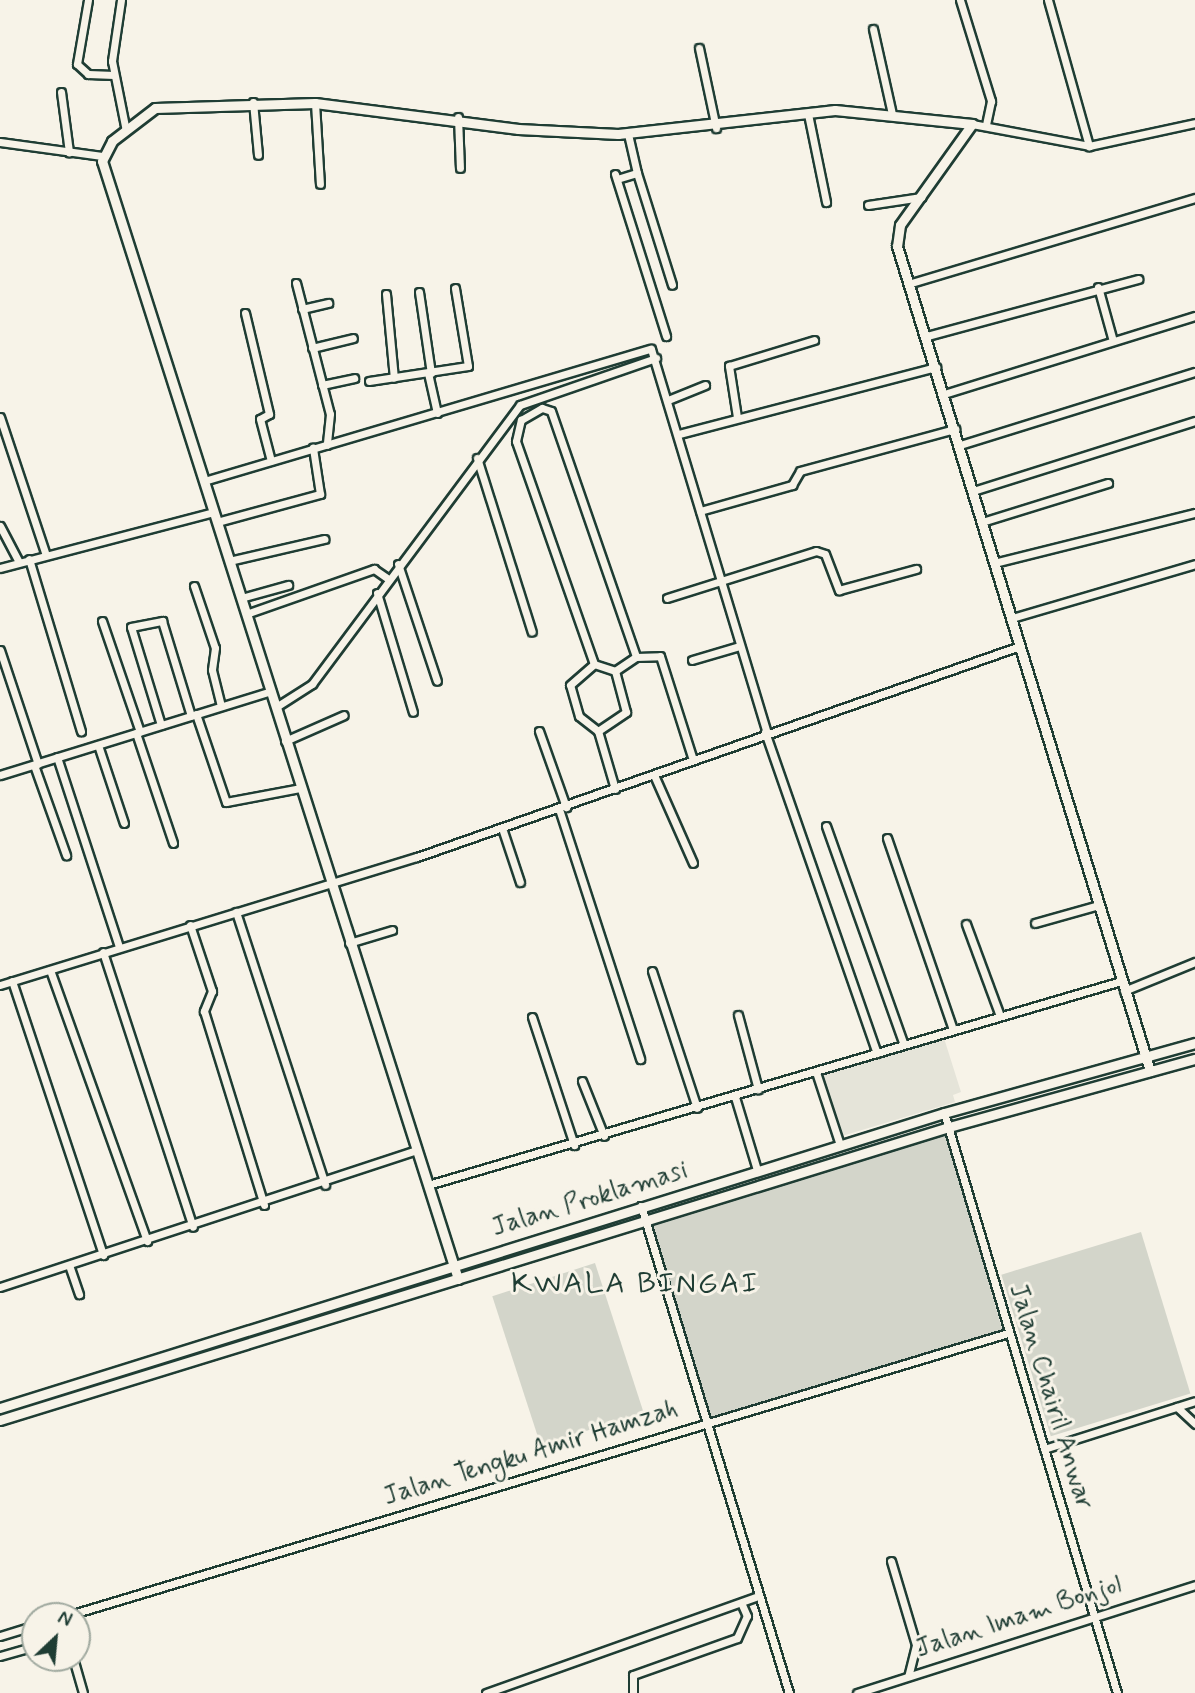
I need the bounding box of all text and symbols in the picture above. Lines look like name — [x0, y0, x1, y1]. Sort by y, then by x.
street label: Jalan Proklamasi — [488, 1155, 692, 1245]
district label: KWALA BINGAI — [517, 1266, 753, 1302]
street label: Jalan Chairil Anwar — [1001, 1282, 1099, 1512]
street label: Jalan Tengku Amir Hamzah — [378, 1394, 684, 1514]
street label: Jalan Imam Bonjol — [909, 1569, 1129, 1667]
north arrow — [21, 1602, 91, 1672]
text: N — [53, 1605, 76, 1633]

